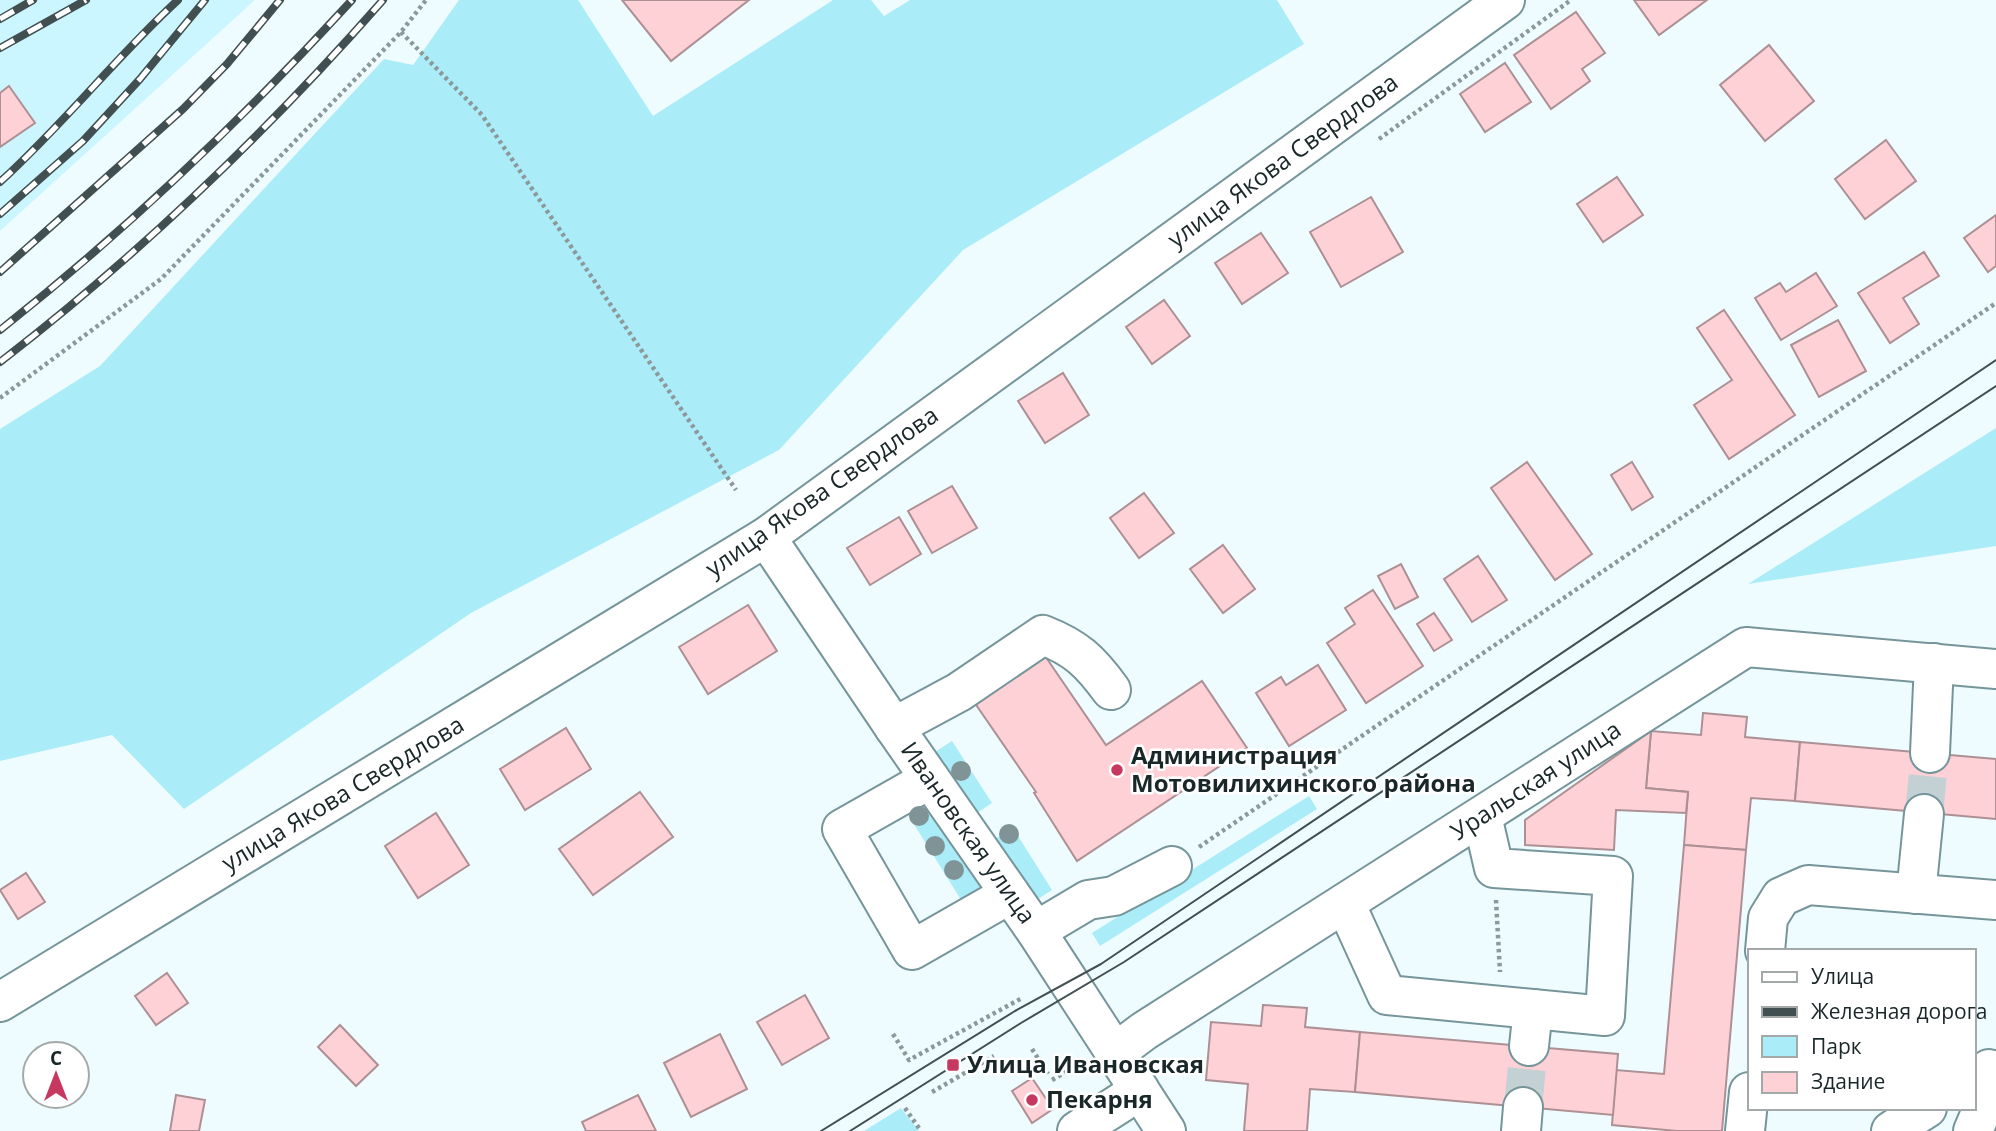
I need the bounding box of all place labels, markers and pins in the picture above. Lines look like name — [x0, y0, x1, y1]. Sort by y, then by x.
place label: Администрация Мотовилихинского района — [1131, 738, 1476, 799]
marker: Администрация Мотовилихинского района — [1109, 762, 1125, 778]
place label: Улица Ивановская — [967, 1047, 1204, 1080]
marker: Улица Ивановская — [945, 1057, 961, 1073]
place label: Пекарня — [1046, 1082, 1153, 1115]
marker: Пекарня — [1024, 1092, 1040, 1108]

